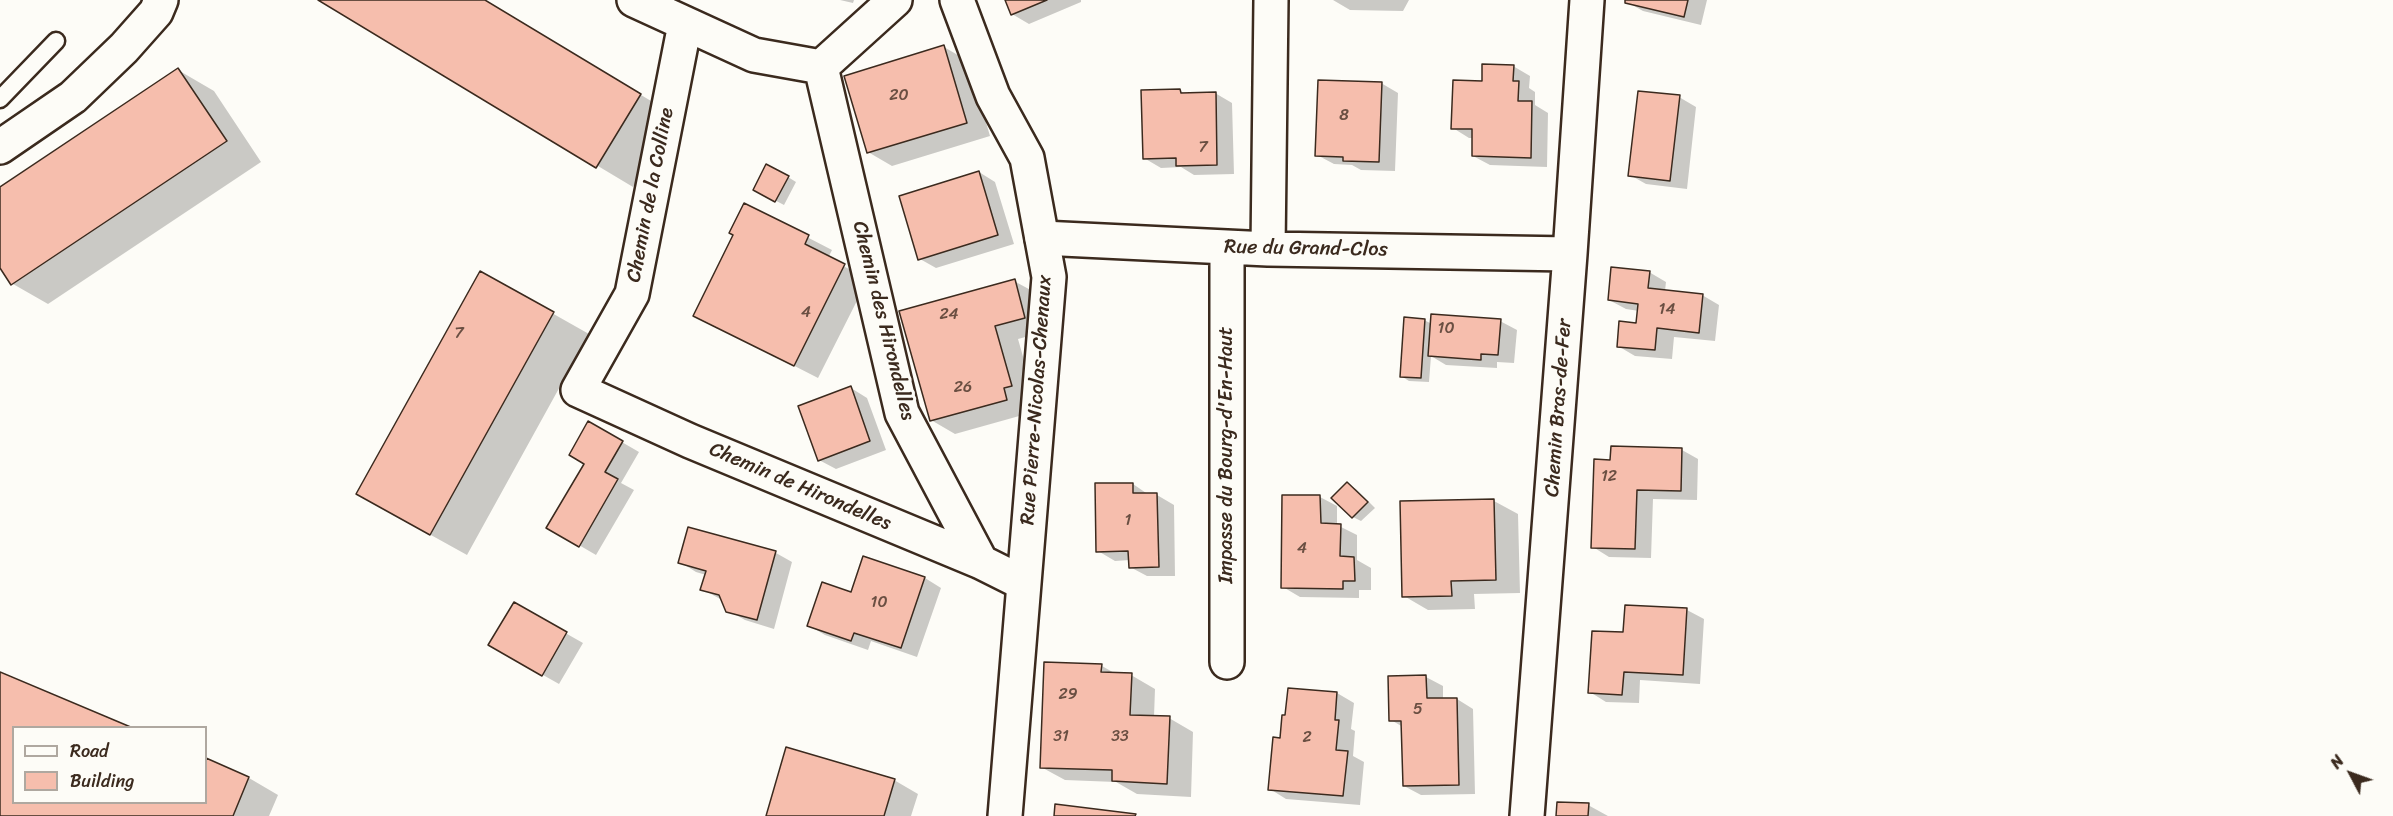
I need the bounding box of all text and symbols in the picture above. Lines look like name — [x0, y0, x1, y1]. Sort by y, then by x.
house number: 20 — [889, 86, 909, 106]
street label: Chemin de la Colline — [622, 106, 680, 284]
house number: 8 — [1339, 106, 1349, 126]
house number: 7 — [1198, 138, 1208, 158]
street label: Chemin des Hirondelles — [847, 219, 919, 423]
street label: Rue du Grand-Clos — [1224, 236, 1388, 262]
street label: Rue Pierre-Nicolas-Chenaux — [1016, 274, 1058, 526]
house number: 14 — [1659, 300, 1675, 320]
house number: 4 — [801, 303, 811, 323]
house number: 24 — [939, 305, 959, 325]
street label: Chemin Bras-de-Fer — [1541, 318, 1577, 498]
house number: 10 — [1438, 319, 1454, 339]
house number: 7 — [454, 324, 464, 344]
street label: Impasse du Bourg-d'En-Haut — [1215, 326, 1239, 584]
house number: 26 — [954, 378, 972, 398]
street label: Chemin de Hirondelles — [706, 438, 894, 536]
house number: 12 — [1601, 467, 1617, 487]
house number: 1 — [1125, 511, 1131, 531]
house number: 4 — [1297, 539, 1307, 559]
house number: 10 — [871, 593, 887, 613]
house number: 29 — [1058, 685, 1078, 705]
house number: 5 — [1413, 700, 1423, 720]
legend — [12, 726, 207, 804]
house number: 31 — [1053, 727, 1069, 747]
house number: 33 — [1111, 727, 1129, 747]
house number: 2 — [1302, 728, 1312, 748]
text: Road — [70, 735, 109, 767]
north arrow — [2321, 744, 2381, 804]
text: N — [2322, 748, 2352, 776]
text: Building — [70, 765, 134, 797]

